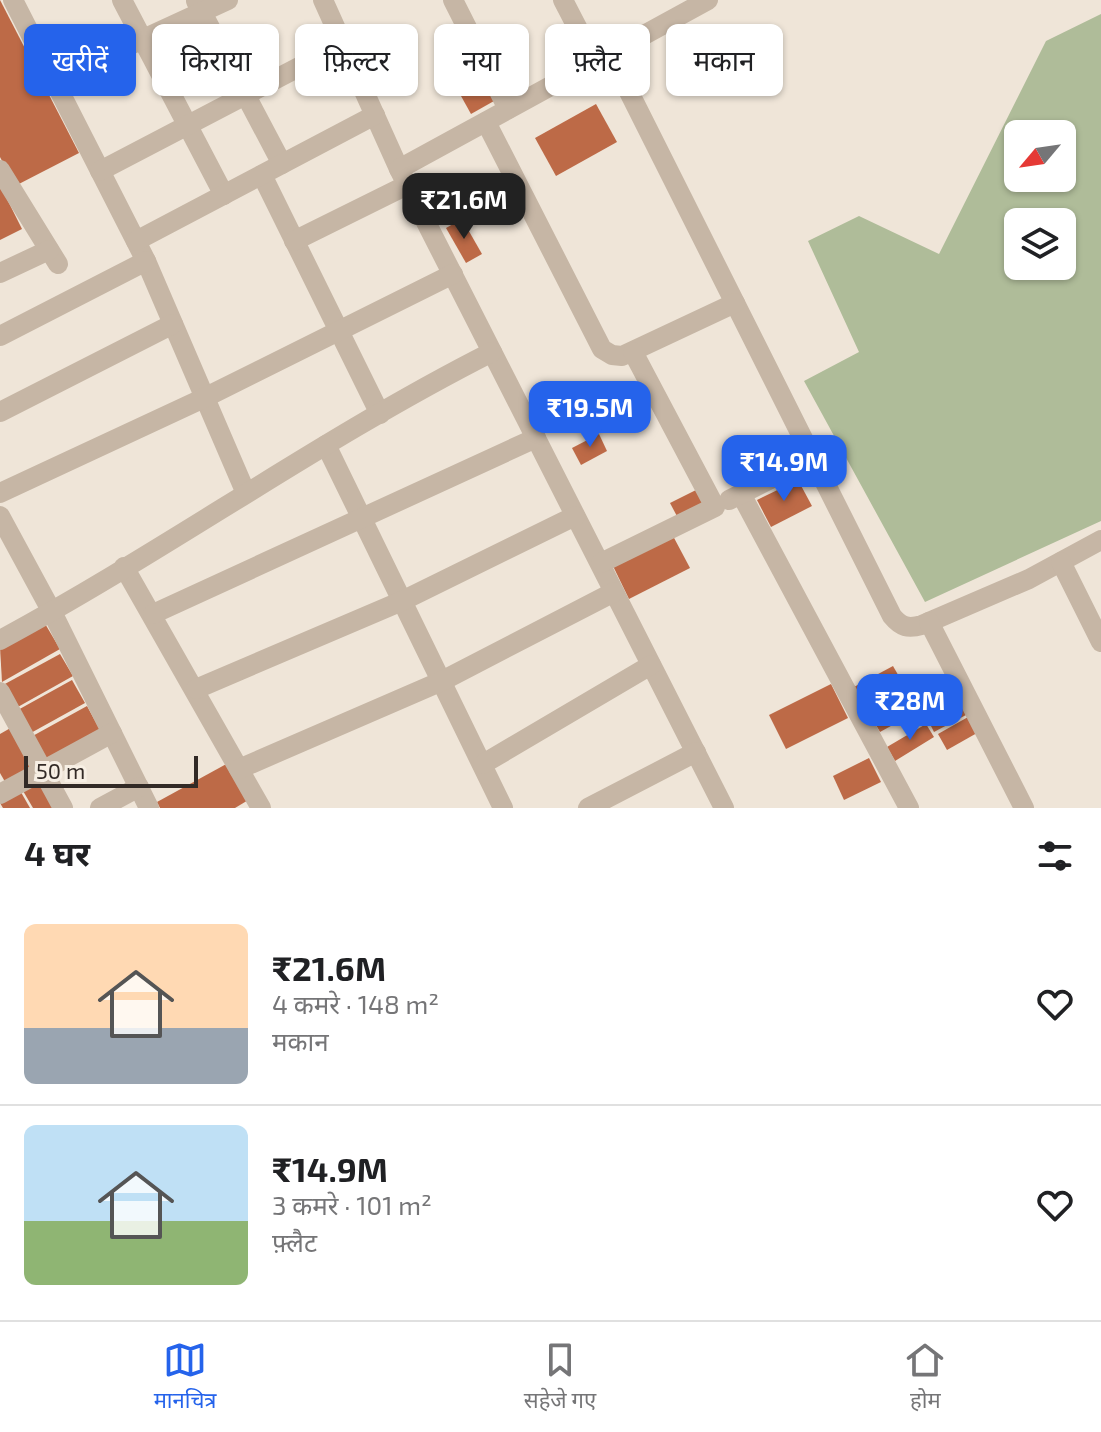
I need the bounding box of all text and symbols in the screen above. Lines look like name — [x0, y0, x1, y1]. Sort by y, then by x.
chip: खरीदें — [24, 24, 136, 96]
chip: किराया — [152, 24, 279, 96]
chip: फ़िल्टर — [295, 24, 418, 96]
chip: नया — [434, 24, 529, 96]
chip: फ़्लैट — [545, 24, 650, 96]
chip: मकान — [666, 24, 783, 96]
north arrow — [1004, 120, 1076, 192]
map controls — [1004, 120, 1076, 280]
pin: ₹21.6M — [399, 173, 529, 241]
text: ₹21.6M — [420, 183, 508, 214]
button: layers — [1004, 208, 1076, 280]
pin: ₹19.5M — [525, 381, 655, 449]
text: ₹19.5M — [547, 391, 633, 422]
pin: ₹14.9M — [719, 435, 849, 503]
text: ₹14.9M — [740, 445, 828, 476]
pin: ₹28M — [863, 674, 957, 742]
text: ₹28M — [875, 684, 945, 715]
scale bar — [24, 752, 198, 788]
text: 50 m — [36, 757, 85, 783]
text: 4 घर — [24, 832, 90, 873]
icon: filters — [1033, 834, 1077, 878]
text: ₹21.6M — [272, 947, 386, 988]
icon: home — [88, 956, 184, 1052]
icon: heart — [1033, 982, 1077, 1026]
text: 4 कमरे · 148 m² — [272, 988, 439, 1019]
text: मकान — [272, 1025, 329, 1056]
text: ₹14.9M — [272, 1148, 388, 1189]
icon: home — [88, 1157, 184, 1253]
icon: heart — [1033, 1183, 1077, 1227]
text: 3 कमरे · 101 m² — [272, 1189, 432, 1220]
text: फ़्लैट — [272, 1226, 317, 1257]
tab: मानचित्र — [154, 1338, 217, 1417]
tab: सहेजे गए — [524, 1338, 596, 1417]
tab: होम — [903, 1338, 947, 1417]

